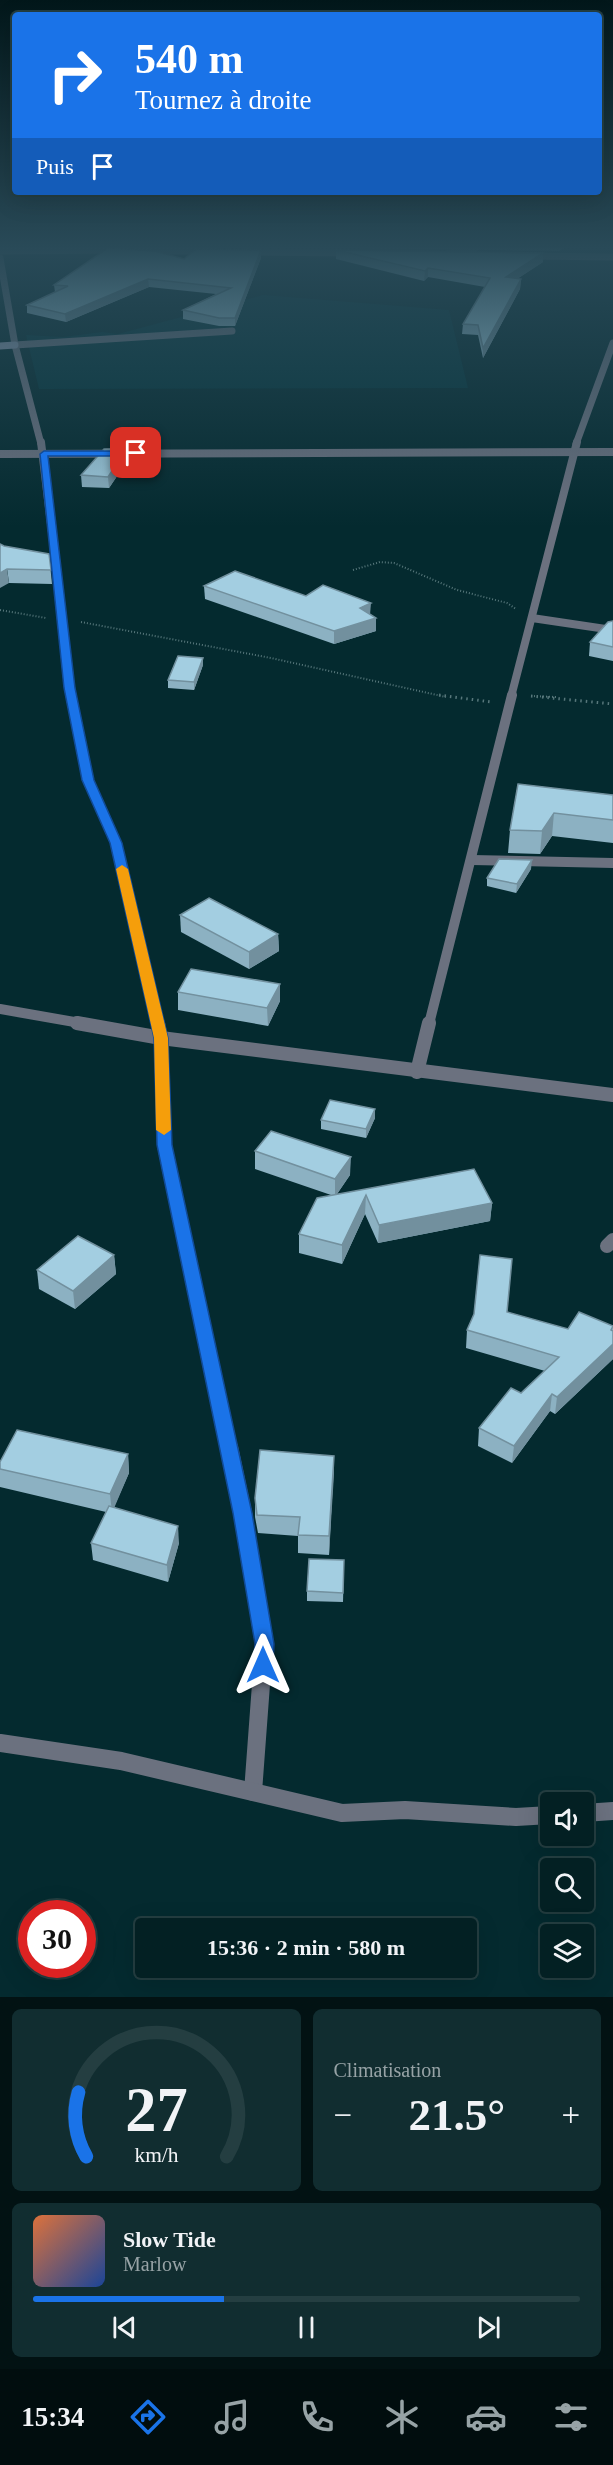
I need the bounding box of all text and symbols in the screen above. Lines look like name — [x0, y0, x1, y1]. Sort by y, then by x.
icon: right — [36, 36, 114, 114]
text: 540 m — [135, 36, 244, 82]
text: Tournez à droite — [135, 85, 312, 115]
icon: arrive — [86, 150, 119, 183]
text: Puis — [36, 154, 74, 179]
pin — [110, 427, 161, 478]
icon: arrive — [119, 436, 152, 469]
position arrow — [231, 1633, 295, 1697]
map controls — [540, 1792, 594, 1978]
button: sound — [540, 1792, 594, 1846]
button: search — [540, 1858, 594, 1912]
speed limit sign: 30 — [18, 1900, 96, 1978]
button: layers — [540, 1924, 594, 1978]
text: 15:36 · 2 min · 580 m — [207, 1935, 405, 1960]
text: Climatisation — [334, 2059, 441, 2081]
text: 27 — [125, 2075, 187, 2144]
text: 21.5° — [408, 2090, 505, 2140]
text: − — [334, 2097, 352, 2133]
text: + — [561, 2097, 580, 2133]
text: km/h — [134, 2143, 179, 2167]
text: Slow Tide — [123, 2227, 216, 2252]
text: Marlow — [123, 2253, 186, 2275]
icon: previous — [108, 2311, 141, 2344]
icon: pause — [290, 2311, 323, 2344]
icon: next — [472, 2311, 505, 2344]
icon: directions — [127, 2396, 169, 2438]
icon: music — [211, 2396, 253, 2438]
icon: phone — [296, 2396, 338, 2438]
icon: climate — [381, 2396, 423, 2438]
icon: car — [465, 2396, 507, 2438]
icon: filters — [550, 2396, 592, 2438]
text: 15:34 — [21, 2402, 84, 2432]

